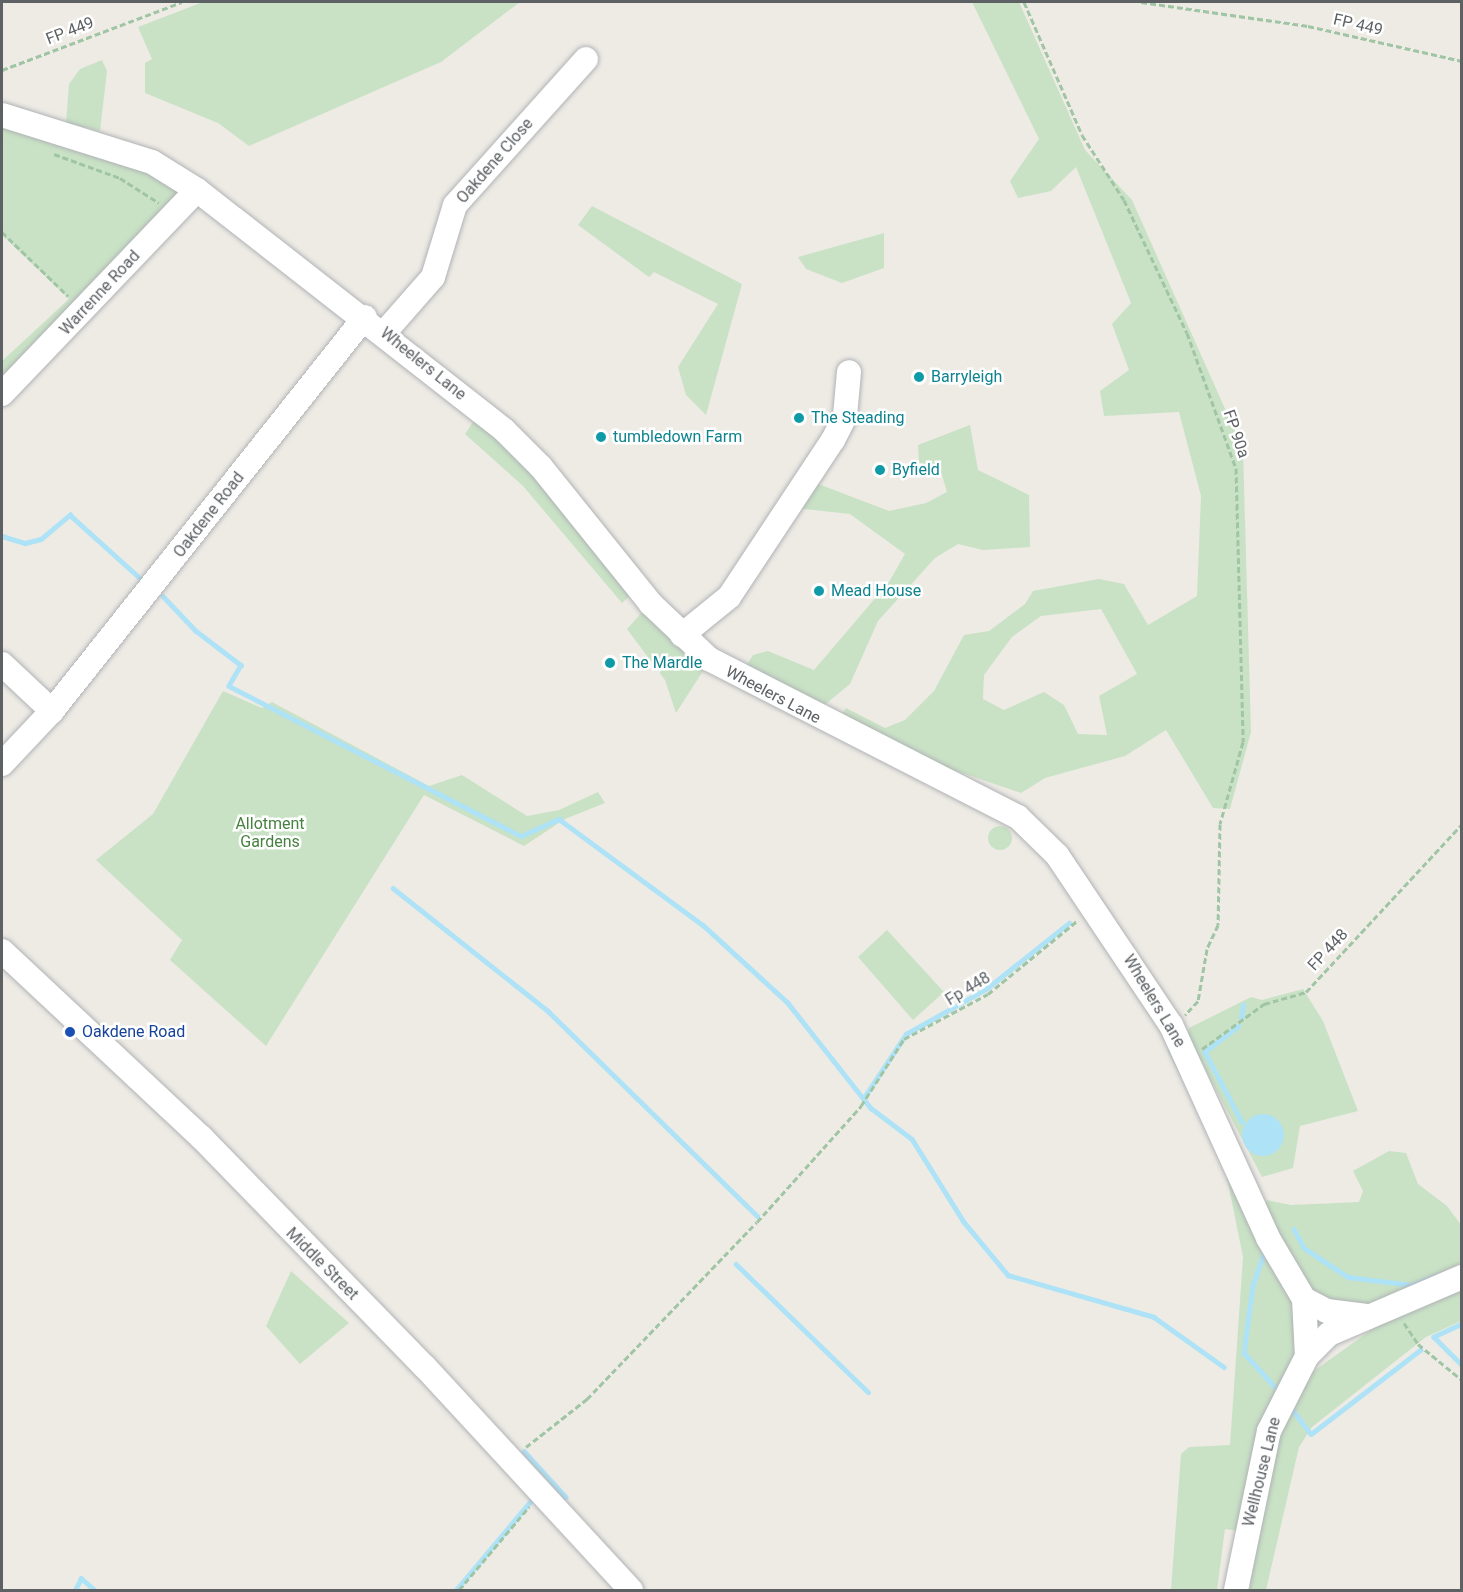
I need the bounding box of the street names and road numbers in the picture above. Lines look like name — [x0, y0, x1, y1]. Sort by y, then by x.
street label: FP 449 — [1332, 10, 1384, 40]
street label: FP 449 — [43, 13, 97, 49]
street label: Oakdene Close — [453, 114, 537, 208]
street label: Warrenne Road — [56, 247, 144, 339]
street label: Wheelers Lane — [376, 324, 470, 404]
street label: FP 90a — [1219, 407, 1253, 461]
street label: Oakdene Road — [170, 468, 248, 562]
street label: Wheelers Lane — [722, 662, 824, 728]
street label: FP 448 — [1304, 925, 1352, 975]
street label: Wheelers Lane — [1119, 951, 1189, 1051]
street label: Fp 448 — [942, 968, 994, 1010]
street label: Middle Street — [282, 1224, 362, 1304]
street label: Wellhouse Lane — [1239, 1415, 1285, 1529]

